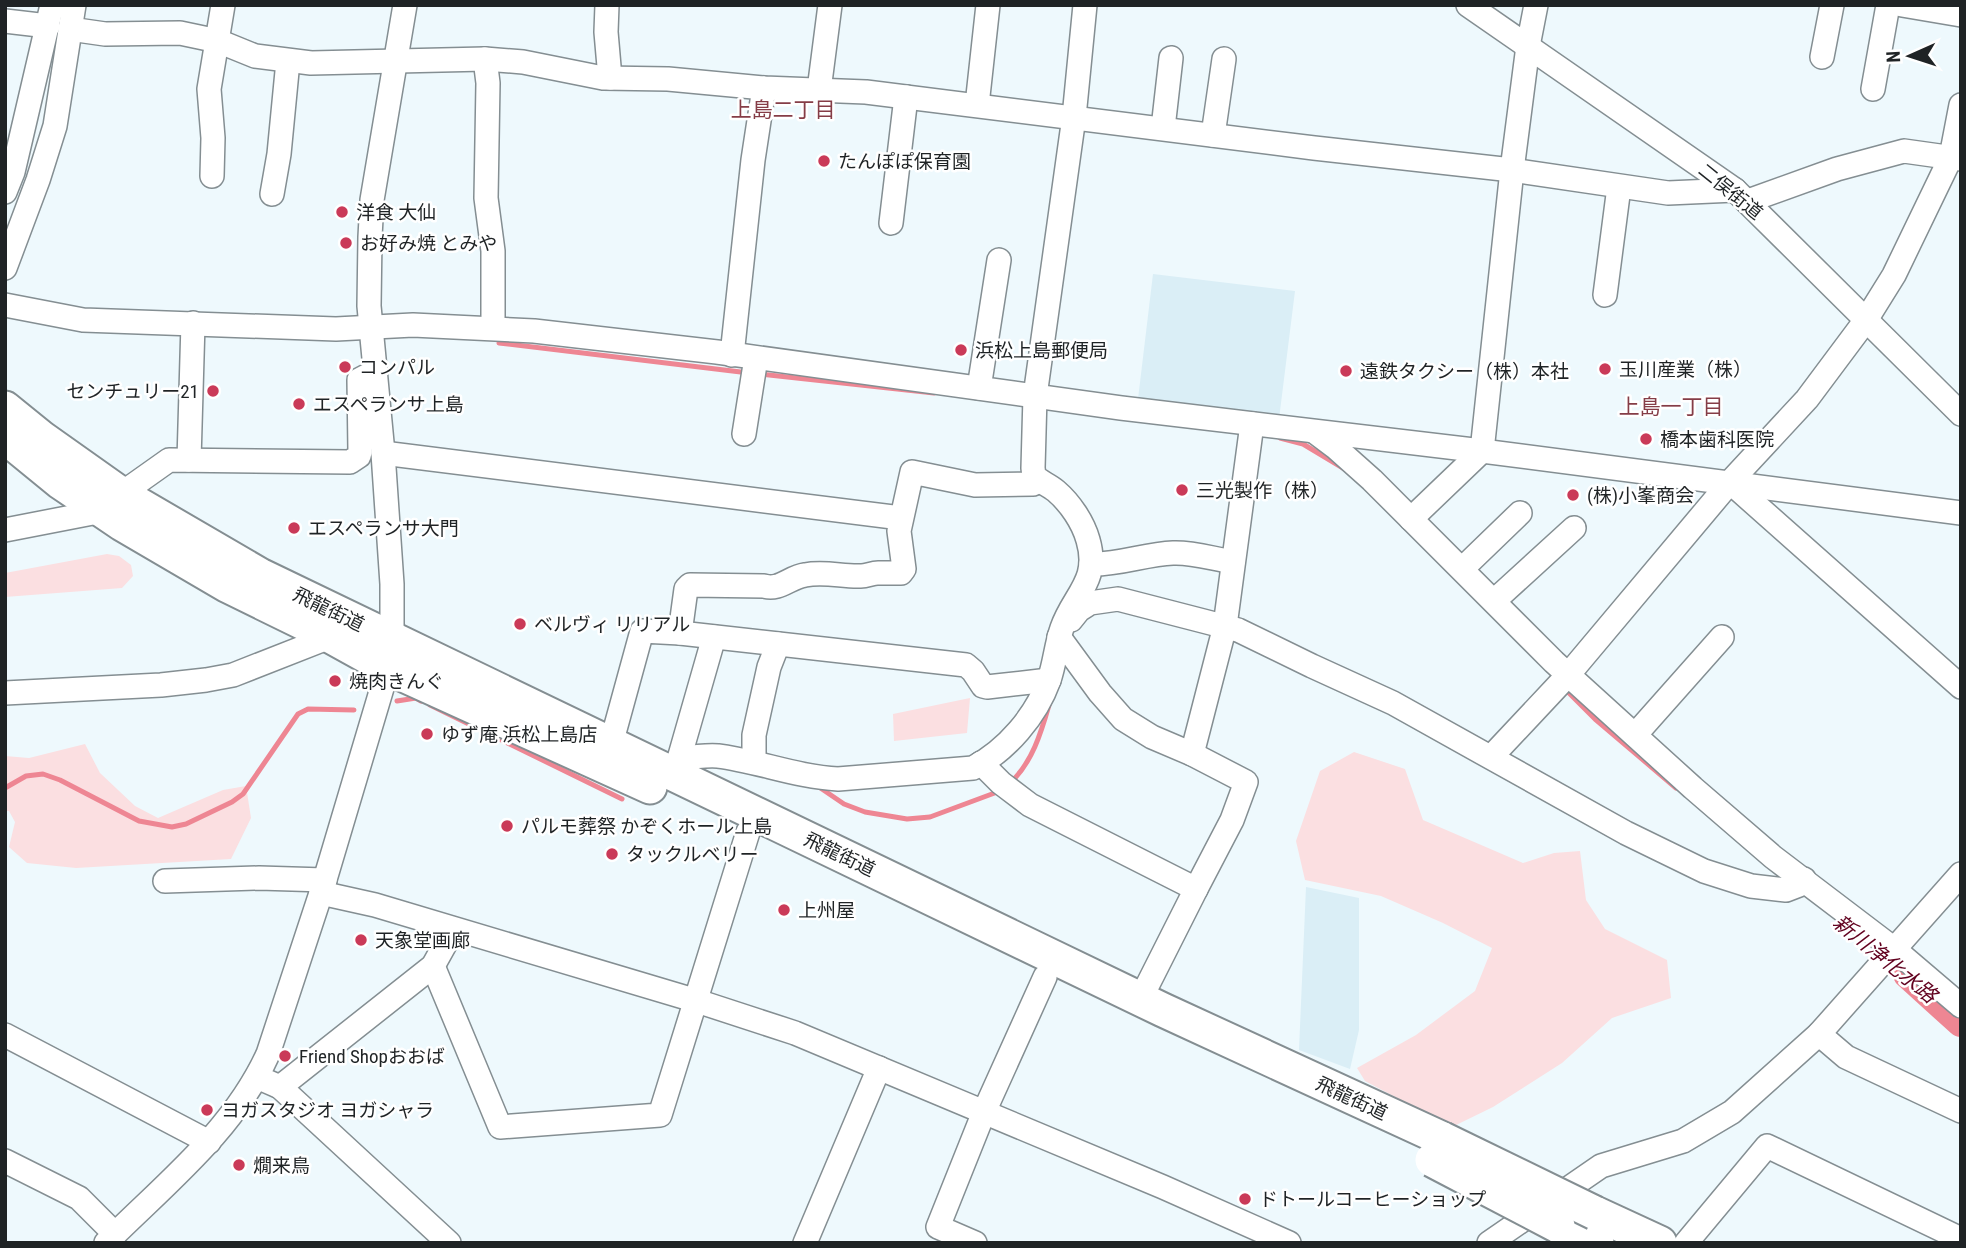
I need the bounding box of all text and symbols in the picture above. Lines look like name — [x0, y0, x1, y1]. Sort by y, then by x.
north arrow — [1875, 21, 1945, 91]
text: N — [1882, 50, 1905, 63]
district label: 上島二丁目 — [731, 98, 836, 122]
place label: たんぽぽ保育園 — [838, 150, 971, 173]
marker: たんぽぽ保育園 — [816, 153, 832, 169]
street label: 二俣街道 — [1694, 159, 1767, 224]
place label: 洋食 大仙 — [356, 201, 436, 224]
marker: 洋食 大仙 — [334, 204, 350, 220]
place label: お好み焼 とみや — [360, 232, 497, 255]
marker: お好み焼 とみや — [338, 235, 354, 251]
place label: 浜松上島郵便局 — [975, 339, 1108, 362]
marker: 浜松上島郵便局 — [953, 342, 969, 358]
place label: コンパル — [359, 356, 435, 379]
place label: 玉川産業（株） — [1619, 358, 1752, 381]
marker: コンパル — [337, 359, 353, 375]
place label: 遠鉄タクシー（株）本社 — [1360, 360, 1569, 383]
marker: 玉川産業（株） — [1597, 361, 1613, 377]
marker: 遠鉄タクシー（株）本社 — [1338, 363, 1354, 379]
place label: センチュリー21 — [66, 380, 199, 403]
marker: センチュリー21 — [205, 383, 221, 399]
place label: エスペランサ上島 — [313, 393, 464, 416]
district label: 上島一丁目 — [1619, 395, 1724, 419]
marker: エスペランサ上島 — [291, 396, 307, 412]
place label: 橋本歯科医院 — [1660, 428, 1774, 451]
marker: 橋本歯科医院 — [1638, 431, 1654, 447]
place label: 三光製作（株） — [1196, 479, 1329, 502]
marker: 三光製作（株） — [1174, 482, 1190, 498]
place label: (株)小峯商会 — [1587, 484, 1694, 507]
marker: (株)小峯商会 — [1565, 487, 1581, 503]
place label: エスペランサ大門 — [308, 517, 459, 540]
marker: エスペランサ大門 — [286, 520, 302, 536]
street label: 飛龍街道 — [290, 582, 368, 636]
place label: ベルヴィ リリアル — [534, 613, 690, 636]
marker: ベルヴィ リリアル — [512, 616, 528, 632]
place label: 焼肉きんぐ — [349, 670, 444, 693]
marker: 焼肉きんぐ — [327, 673, 343, 689]
place label: ゆず庵 浜松上島店 — [441, 723, 597, 746]
marker: ゆず庵 浜松上島店 — [419, 726, 435, 742]
place label: パルモ葬祭 かぞくホール上島 — [521, 815, 772, 838]
marker: パルモ葬祭 かぞくホール上島 — [499, 818, 515, 834]
street label: 飛龍街道 — [801, 827, 879, 881]
place label: タックルベリー — [626, 843, 758, 866]
marker: タックルベリー — [604, 846, 620, 862]
place label: 上州屋 — [798, 899, 855, 922]
marker: 上州屋 — [776, 902, 792, 918]
water label: 新川浄化水路 — [1828, 910, 1943, 1009]
place label: 天象堂画廊 — [375, 929, 470, 952]
marker: 天象堂画廊 — [353, 932, 369, 948]
place label: Friend Shopおおば — [299, 1045, 445, 1068]
marker: Friend Shopおおば — [277, 1048, 293, 1064]
street label: 飛龍街道 — [1312, 1072, 1391, 1125]
place label: ヨガスタジオ ヨガシャラ — [221, 1099, 434, 1122]
marker: ヨガスタジオ ヨガシャラ — [199, 1102, 215, 1118]
place label: 燗来鳥 — [253, 1154, 310, 1177]
marker: 燗来鳥 — [231, 1157, 247, 1173]
place label: ドトールコーヒーショップ — [1259, 1188, 1486, 1211]
marker: ドトールコーヒーショップ — [1237, 1191, 1253, 1207]

